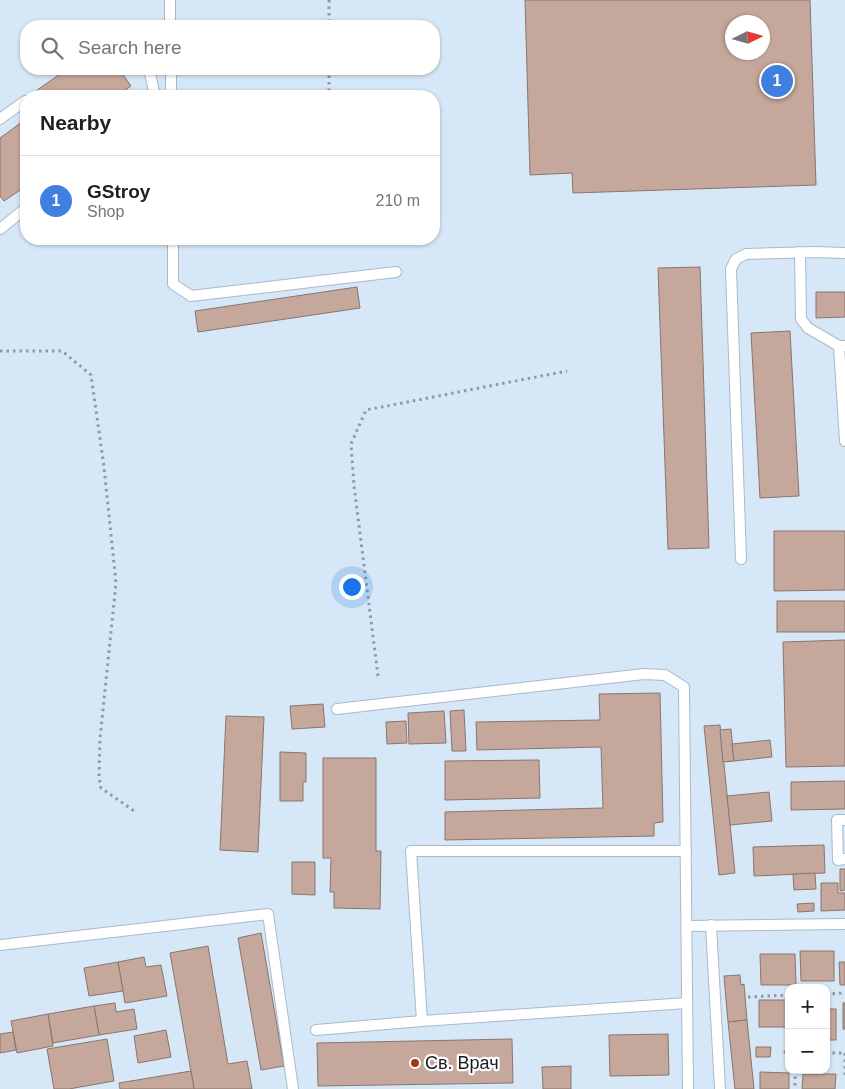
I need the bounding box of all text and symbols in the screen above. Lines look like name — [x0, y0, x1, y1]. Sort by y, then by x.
north arrow — [725, 15, 770, 60]
search box — [20, 20, 440, 75]
icon: search — [38, 34, 66, 62]
text: Search here — [78, 37, 182, 58]
pin: 1 — [761, 62, 793, 100]
text: Nearby — [40, 111, 111, 134]
text: GStroy — [87, 181, 150, 202]
text: 1 — [52, 192, 60, 209]
text: 210 m — [376, 192, 420, 209]
text: Shop — [87, 203, 124, 220]
your location — [339, 574, 365, 600]
map controls — [785, 984, 830, 1074]
button: + — [785, 984, 830, 1029]
button: − — [785, 1029, 830, 1074]
place label: Св. Врач — [425, 1053, 499, 1073]
marker: Св. Врач — [409, 1057, 421, 1069]

